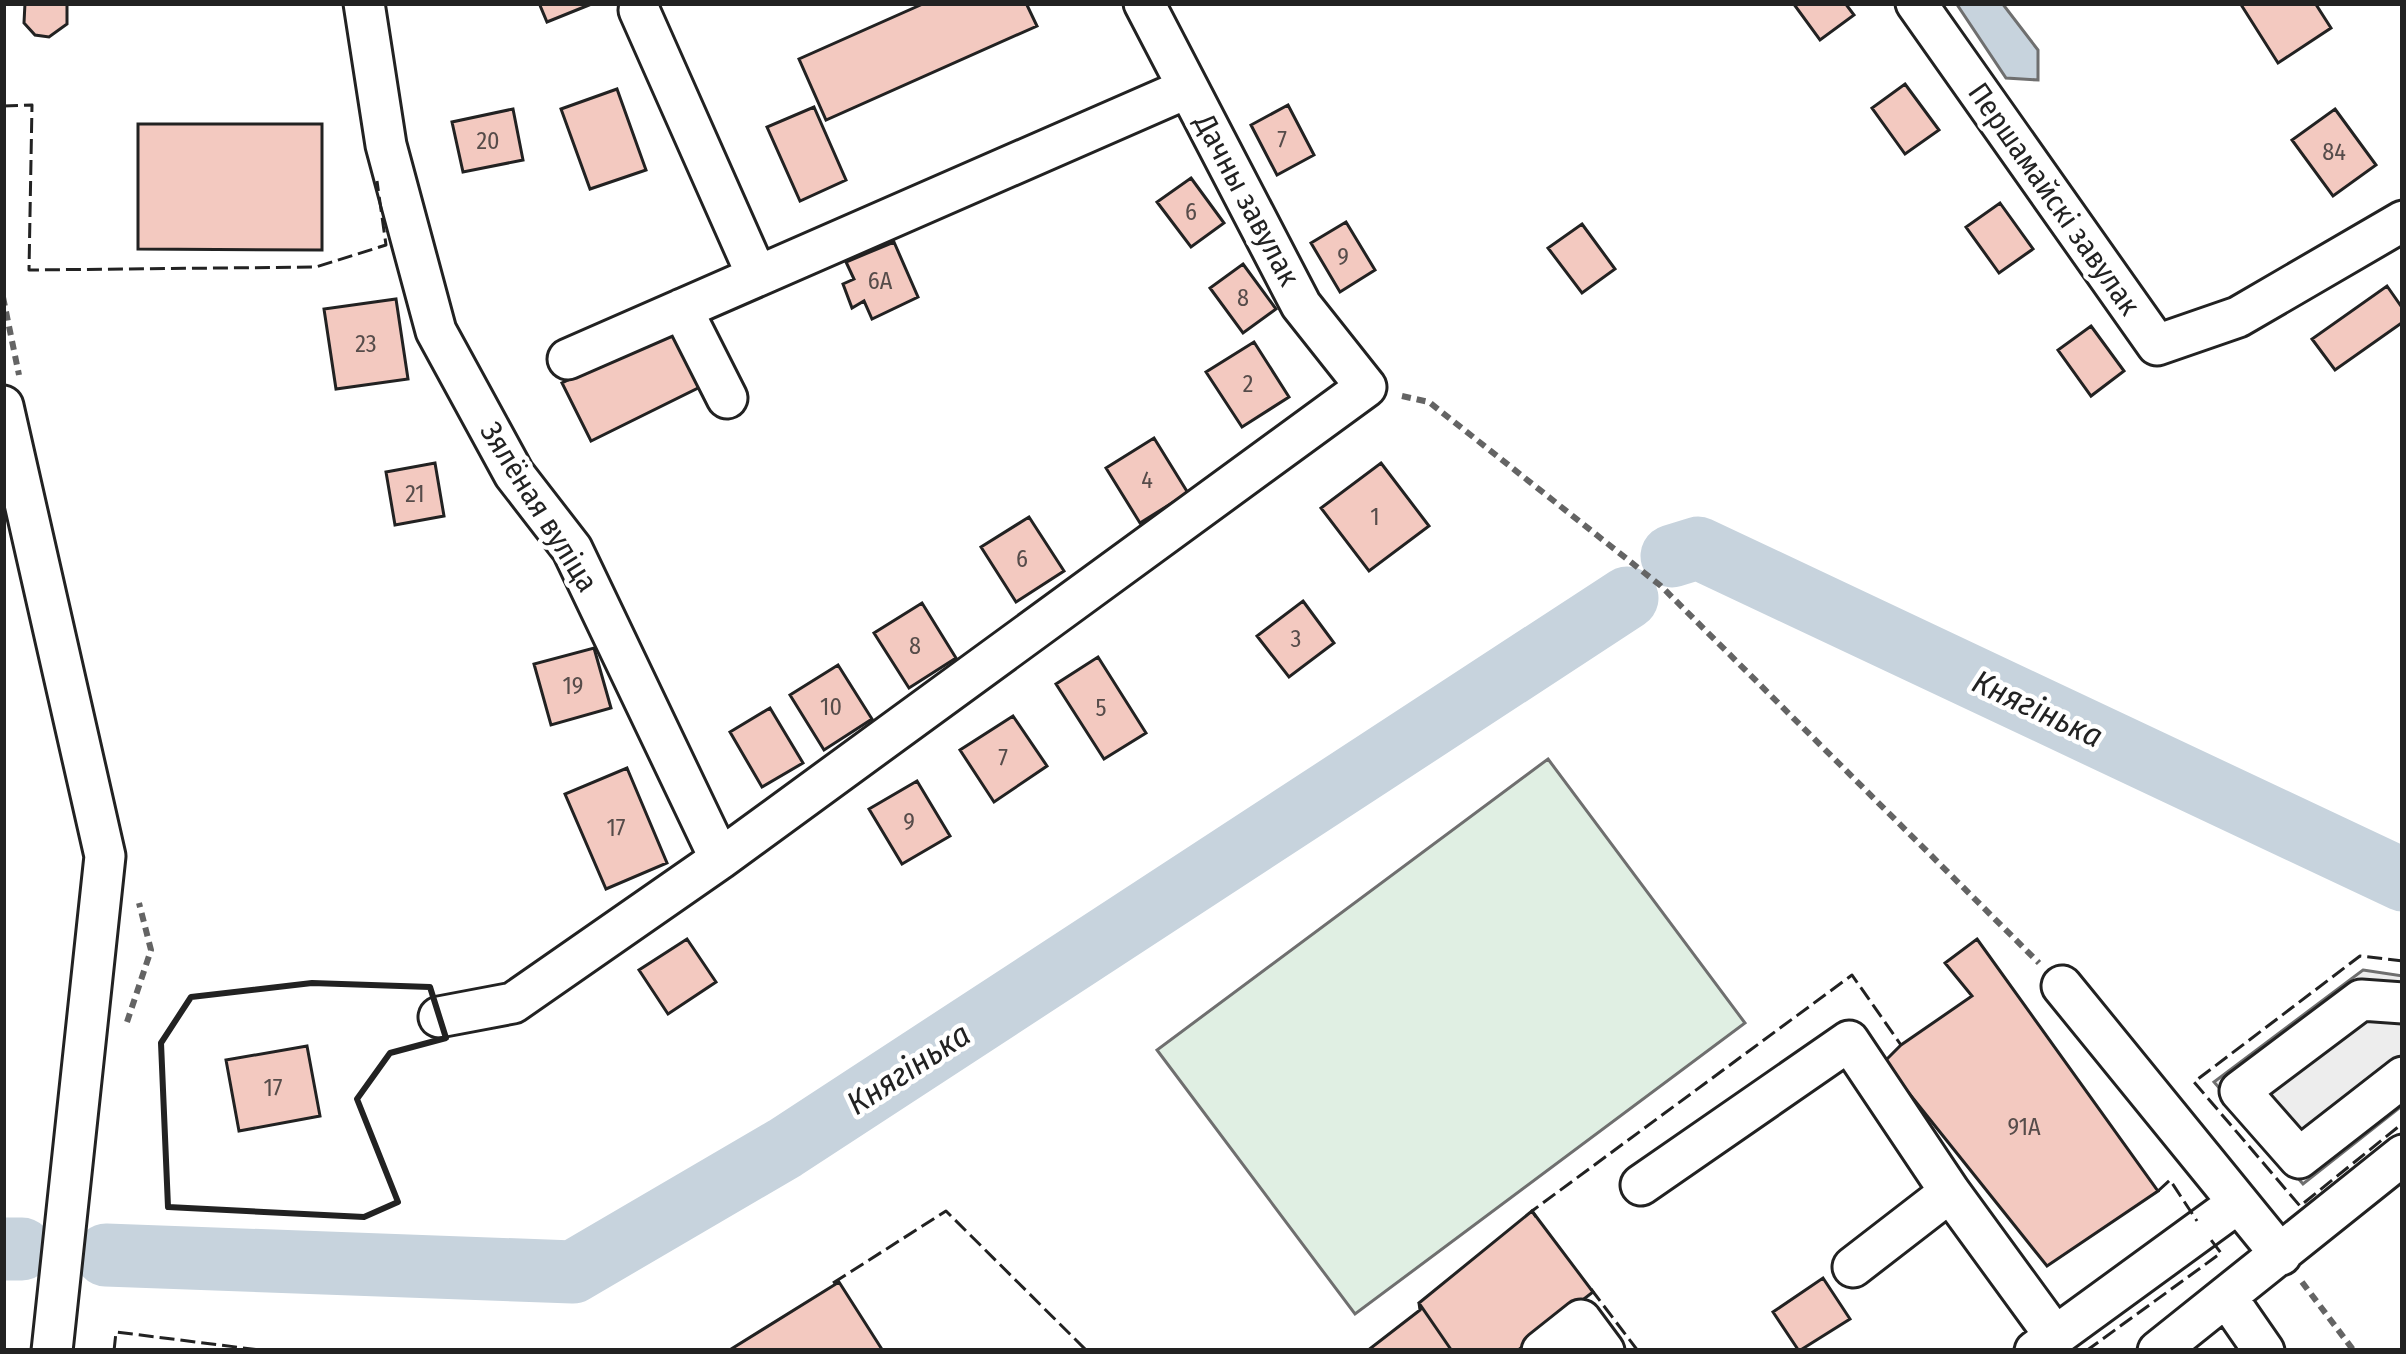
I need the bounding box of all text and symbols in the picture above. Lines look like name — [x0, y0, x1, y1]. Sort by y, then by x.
street label: Першамайскі завулак — [1960, 76, 2148, 322]
street label: Дачны завулак — [1186, 107, 1307, 292]
house number: 7 — [1277, 126, 1287, 154]
house number: 20 — [476, 127, 500, 155]
house number: 84 — [2322, 138, 2346, 166]
house number: 6 — [1185, 198, 1197, 226]
house number: 9 — [1337, 243, 1349, 271]
house number: 6А — [868, 267, 893, 295]
house number: 8 — [1237, 284, 1249, 312]
house number: 23 — [355, 330, 377, 358]
house number: 2 — [1243, 370, 1253, 398]
street label: Зялёная вуліца — [473, 416, 605, 598]
house number: 4 — [1141, 466, 1153, 494]
house number: 21 — [405, 480, 425, 508]
house number: 1 — [1370, 503, 1380, 531]
house number: 6 — [1016, 545, 1028, 573]
house number: 3 — [1291, 625, 1301, 653]
house number: 8 — [909, 632, 921, 660]
water label: Княгінька — [1966, 661, 2109, 756]
house number: 19 — [562, 672, 584, 700]
house number: 10 — [820, 693, 842, 721]
house number: 5 — [1095, 694, 1107, 722]
house number: 7 — [998, 744, 1008, 772]
house number: 9 — [903, 808, 915, 836]
house number: 17 — [606, 814, 626, 842]
water label: Княгінька — [839, 1014, 978, 1124]
house number: 17 — [263, 1074, 283, 1102]
house number: 91А — [2007, 1113, 2041, 1141]

